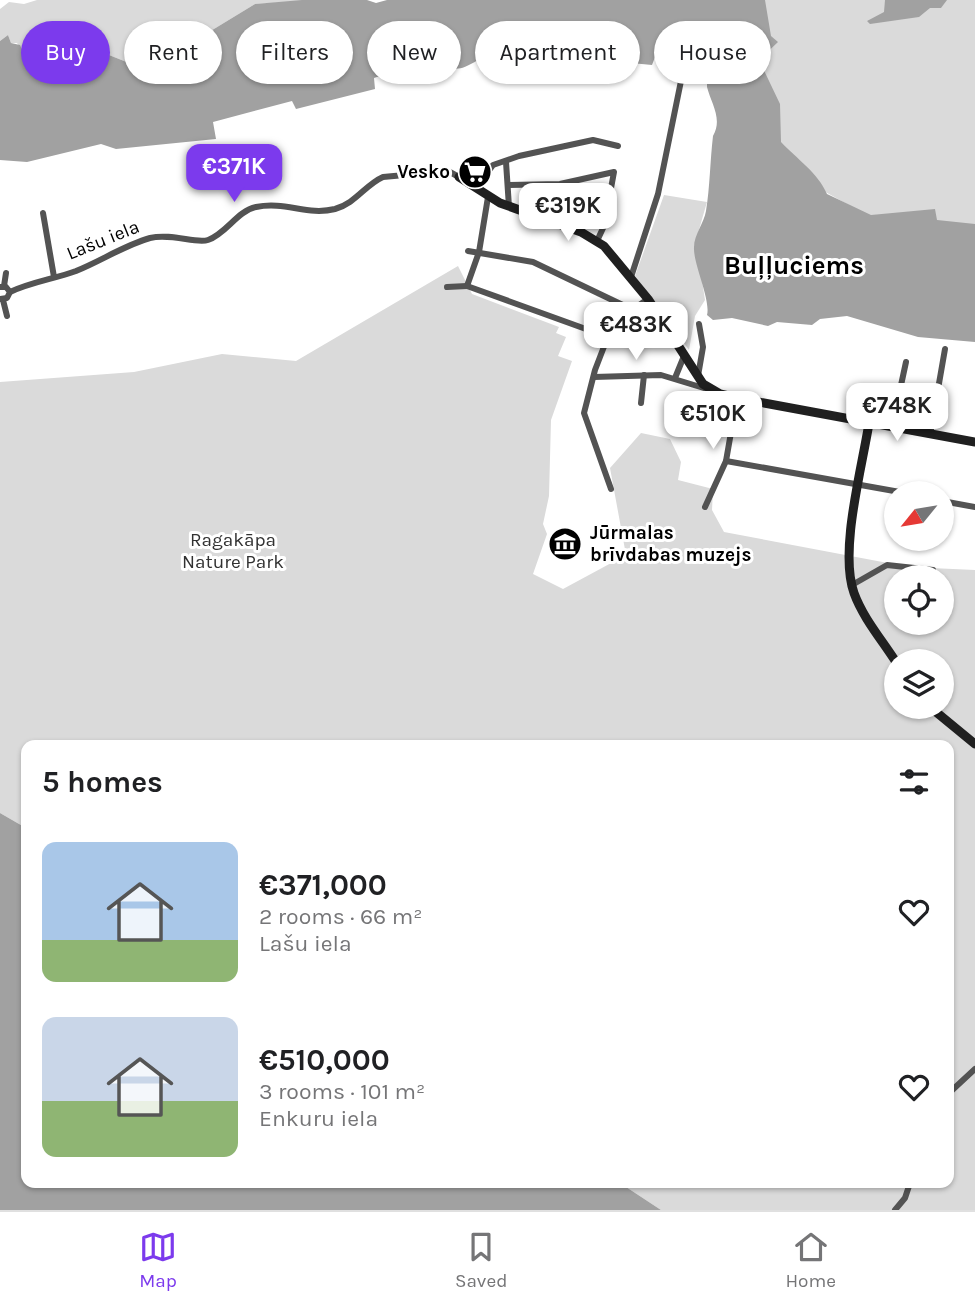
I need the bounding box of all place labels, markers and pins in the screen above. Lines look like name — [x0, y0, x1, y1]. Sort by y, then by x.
pin: €371K — [185, 144, 283, 204]
supermarket icon: Vesko — [456, 153, 494, 191]
place label: Vesko — [397, 161, 450, 183]
pin: €319K — [519, 184, 617, 243]
pin: €483K — [587, 302, 685, 362]
pin: €748K — [848, 384, 946, 443]
pin: €510K — [664, 392, 762, 451]
place label: Jūrmalas brīvdabas muzejs — [590, 522, 751, 566]
museum icon: Jūrmalas brīvdabas muzejs — [546, 525, 584, 563]

